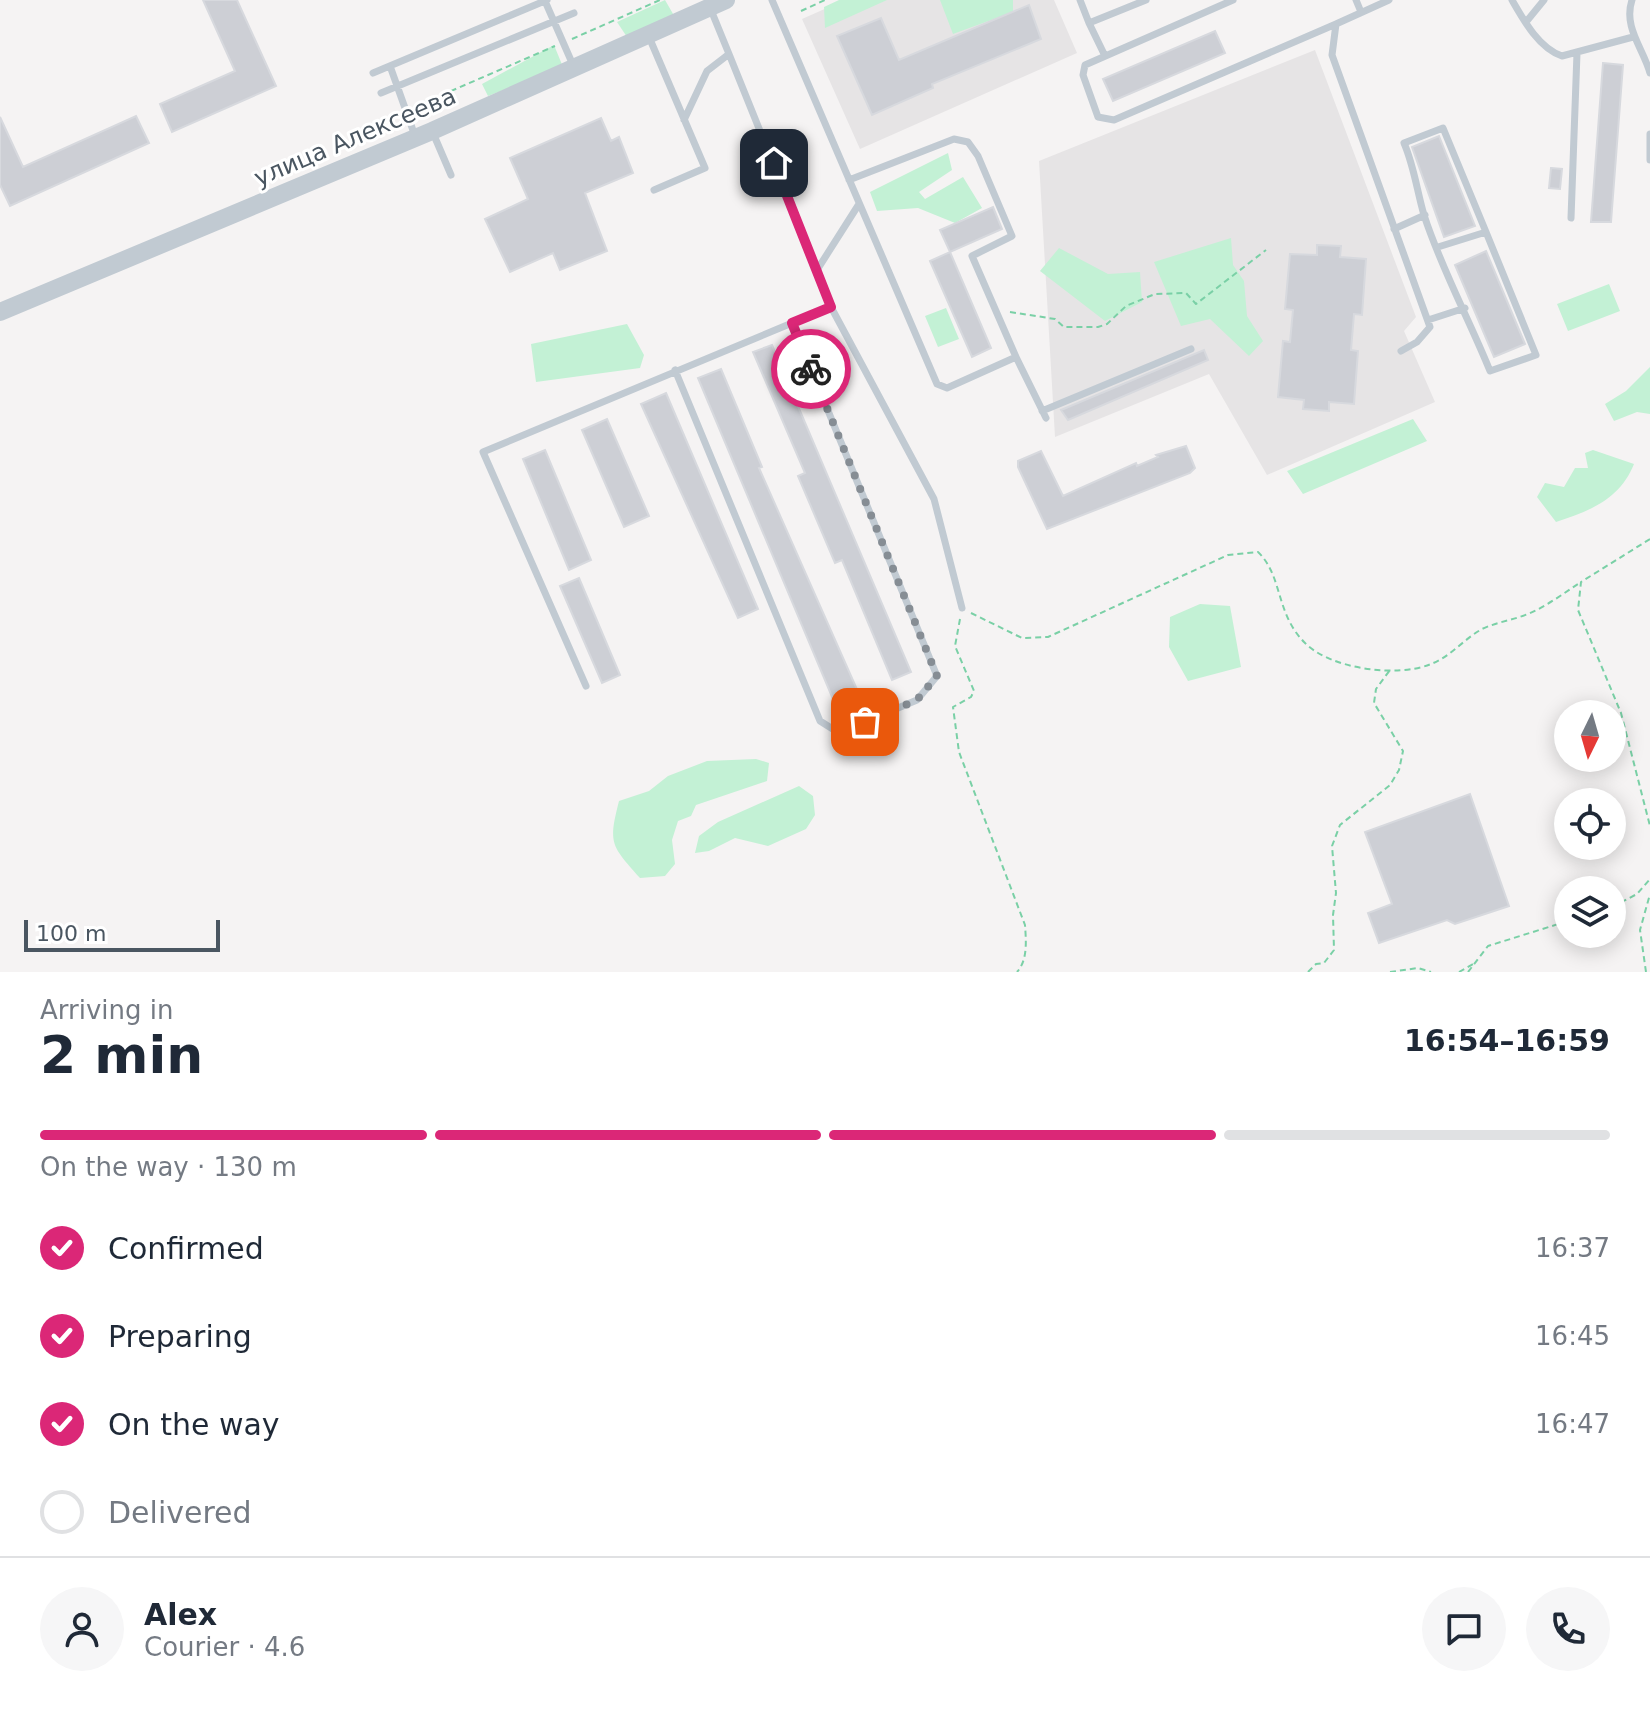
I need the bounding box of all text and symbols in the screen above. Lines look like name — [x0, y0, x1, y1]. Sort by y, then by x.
street label: улица Алексеева — [250, 82, 460, 192]
pin — [740, 129, 808, 197]
icon: home — [752, 141, 796, 185]
courier — [771, 329, 851, 409]
icon: bike — [789, 347, 833, 391]
pin — [831, 688, 899, 756]
icon: bag — [843, 700, 887, 744]
north arrow — [1554, 700, 1626, 772]
map controls — [1554, 700, 1626, 948]
button: locate — [1554, 788, 1626, 860]
button: layers — [1554, 876, 1626, 948]
scale bar — [24, 916, 220, 952]
text: 100 m — [36, 921, 106, 946]
text: Arriving in — [40, 995, 174, 1025]
text: 16:54–16:59 — [1404, 1023, 1610, 1058]
text: 2 min — [40, 1025, 203, 1085]
text: On the way · 130 m — [40, 1152, 297, 1182]
icon: check — [40, 1226, 84, 1270]
text: Confirmed — [108, 1231, 264, 1266]
text: 16:37 — [1535, 1233, 1610, 1263]
icon: check — [40, 1314, 84, 1358]
text: Preparing — [108, 1319, 252, 1354]
text: 16:45 — [1535, 1321, 1610, 1351]
icon: check — [40, 1402, 84, 1446]
text: On the way — [108, 1407, 280, 1442]
text: 16:47 — [1535, 1409, 1610, 1439]
text: Delivered — [108, 1495, 252, 1530]
button: person — [40, 1587, 124, 1671]
button: chat — [1422, 1587, 1506, 1671]
button: phone — [1526, 1587, 1610, 1671]
text: Alex — [144, 1597, 217, 1632]
text: Courier · 4.6 — [144, 1632, 305, 1662]

